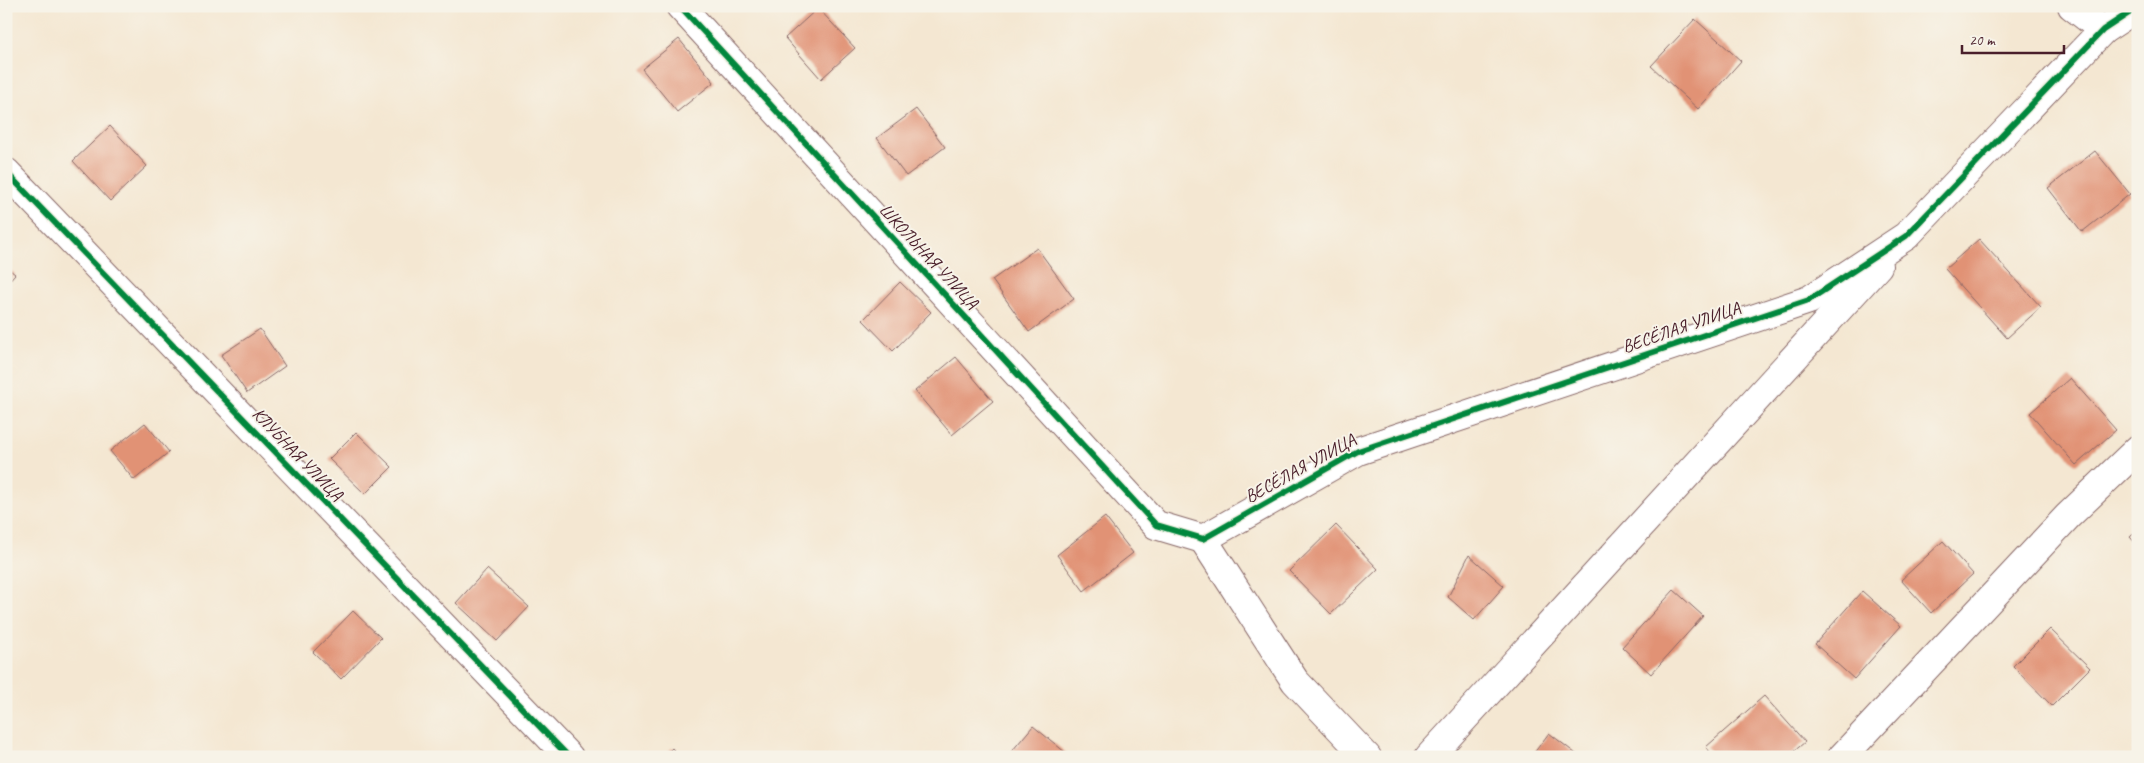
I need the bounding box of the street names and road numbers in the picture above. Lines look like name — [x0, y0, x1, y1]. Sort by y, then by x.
street label: ШКОЛЬНАЯ УЛИЦА — [875, 199, 984, 314]
street label: ВЕСЁЛАЯ УЛИЦА — [1619, 296, 1744, 357]
street label: КЛУБНАЯ УЛИЦА — [248, 403, 349, 506]
street label: ВЕСЁЛАЯ УЛИЦА — [1241, 428, 1360, 507]

